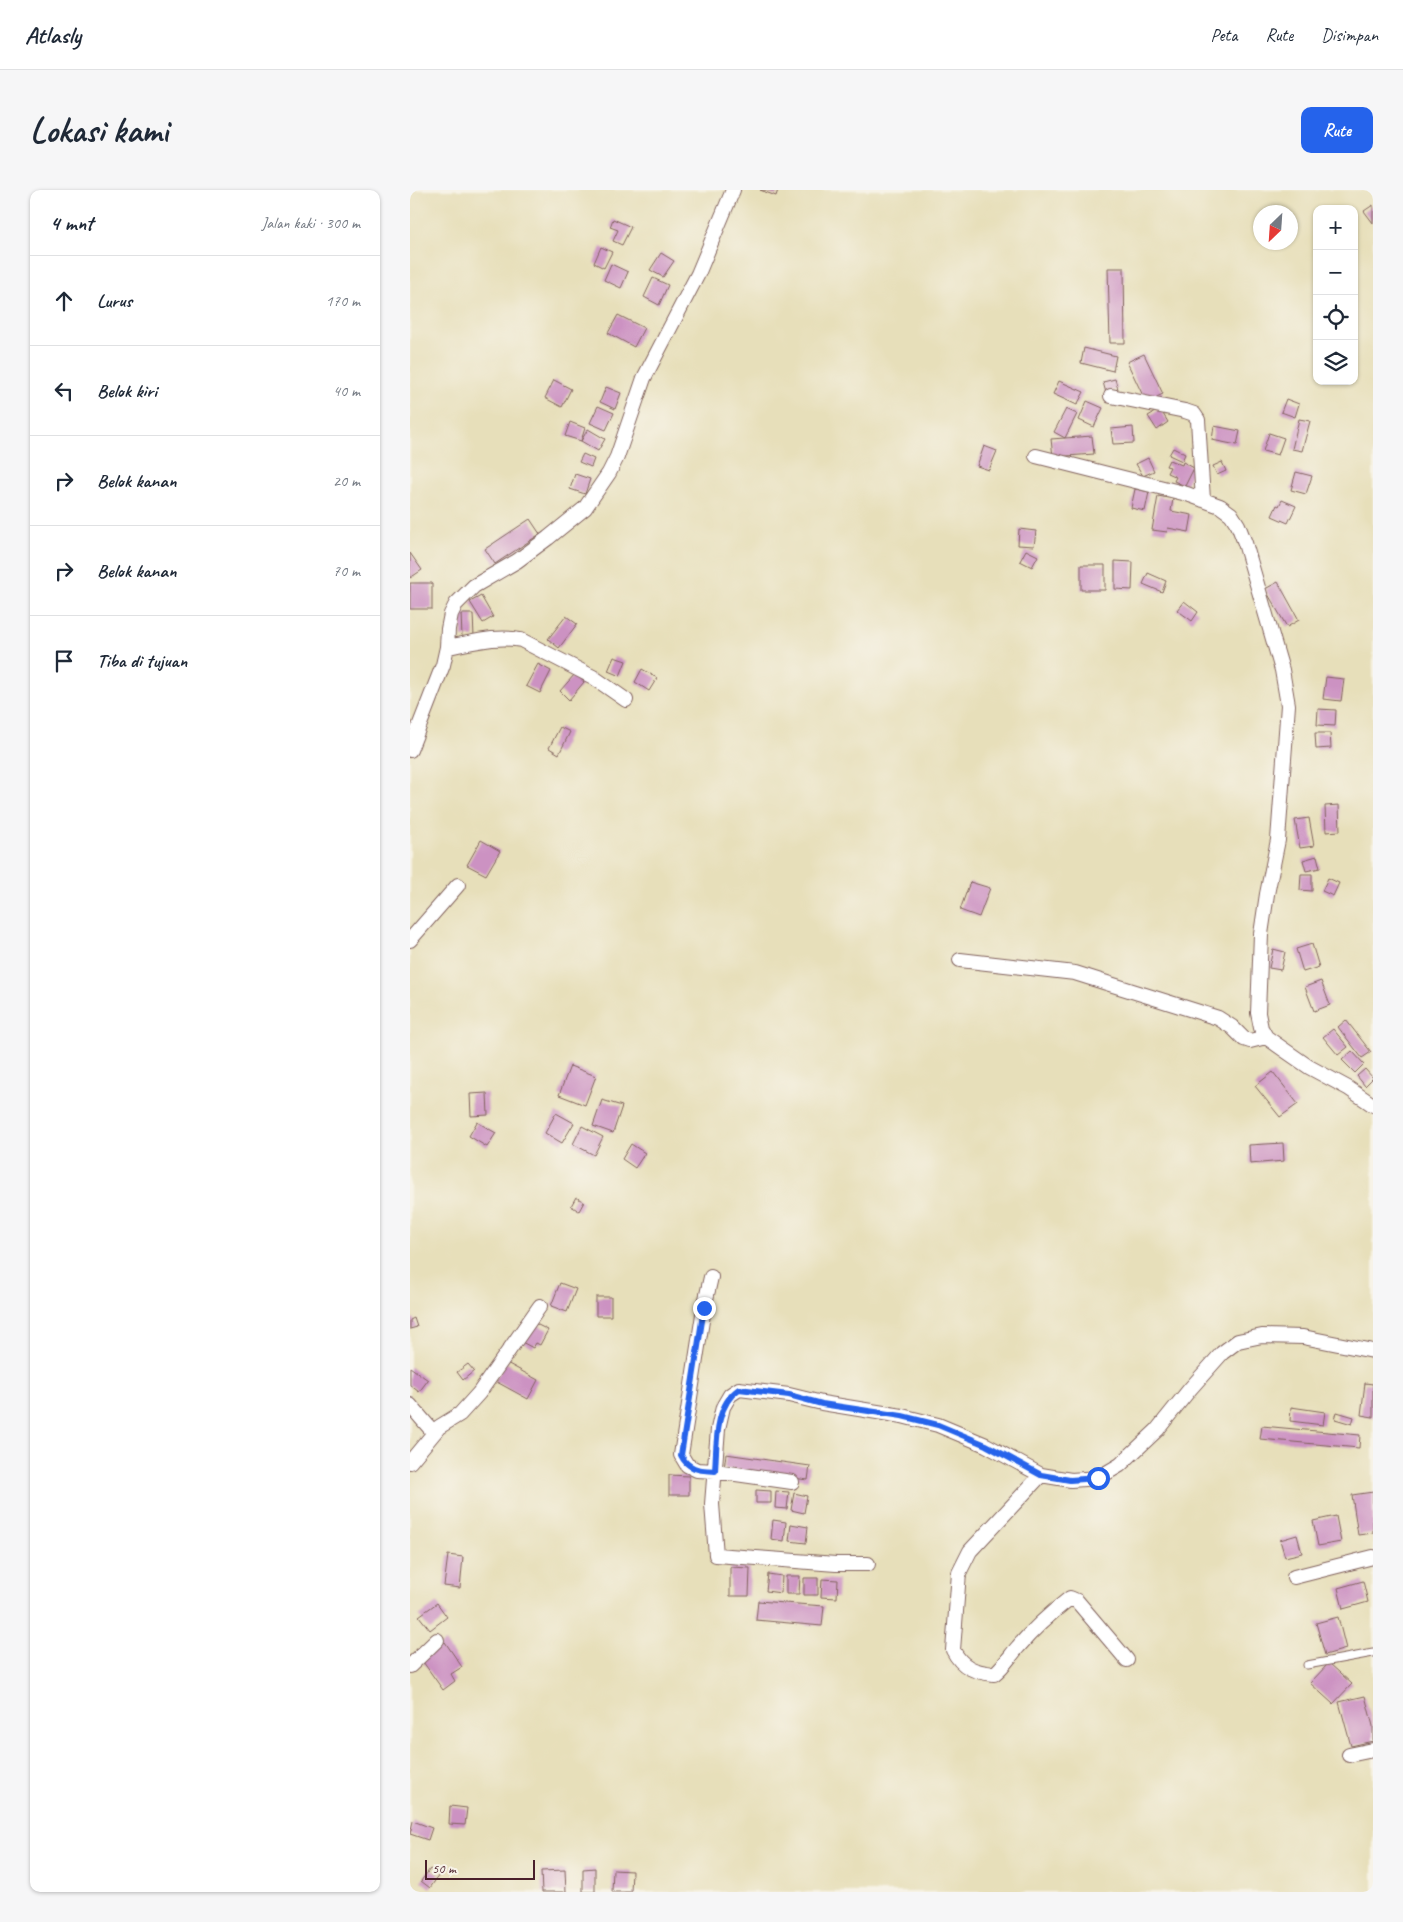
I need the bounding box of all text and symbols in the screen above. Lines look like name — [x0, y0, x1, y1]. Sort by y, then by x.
text: Atlasly — [25, 20, 81, 50]
text: Peta — [1211, 24, 1238, 46]
text: Rute — [1266, 24, 1293, 46]
text: Disimpan — [1321, 24, 1378, 46]
button: Rute — [1301, 107, 1373, 153]
text: Lokasi kami — [30, 108, 168, 153]
north arrow — [1253, 205, 1298, 250]
map controls — [1313, 205, 1358, 385]
button: + — [1313, 205, 1358, 250]
text: 4 mnt — [50, 210, 93, 236]
text: Jalan kaki · 300 m — [262, 213, 360, 233]
button: − — [1313, 250, 1358, 295]
icon: ahead — [50, 287, 78, 315]
text: Lurus — [97, 289, 132, 313]
text: 170 m — [326, 291, 360, 311]
button: locate — [1313, 295, 1358, 340]
button: layers — [1313, 340, 1358, 385]
icon: left — [50, 377, 78, 405]
text: Belok kiri — [97, 379, 157, 403]
text: 40 m — [333, 381, 360, 401]
icon: right — [50, 467, 78, 495]
text: Belok kanan — [97, 469, 176, 493]
text: 20 m — [333, 471, 360, 491]
icon: right — [50, 557, 78, 585]
text: Belok kanan — [97, 559, 176, 583]
text: 70 m — [333, 561, 360, 581]
icon: arrive — [50, 647, 78, 675]
text: Tiba di tujuan — [97, 649, 187, 673]
route end — [693, 1297, 716, 1320]
route start — [1087, 1467, 1110, 1490]
scale bar — [425, 1857, 535, 1880]
text: 50 m — [432, 1860, 456, 1877]

